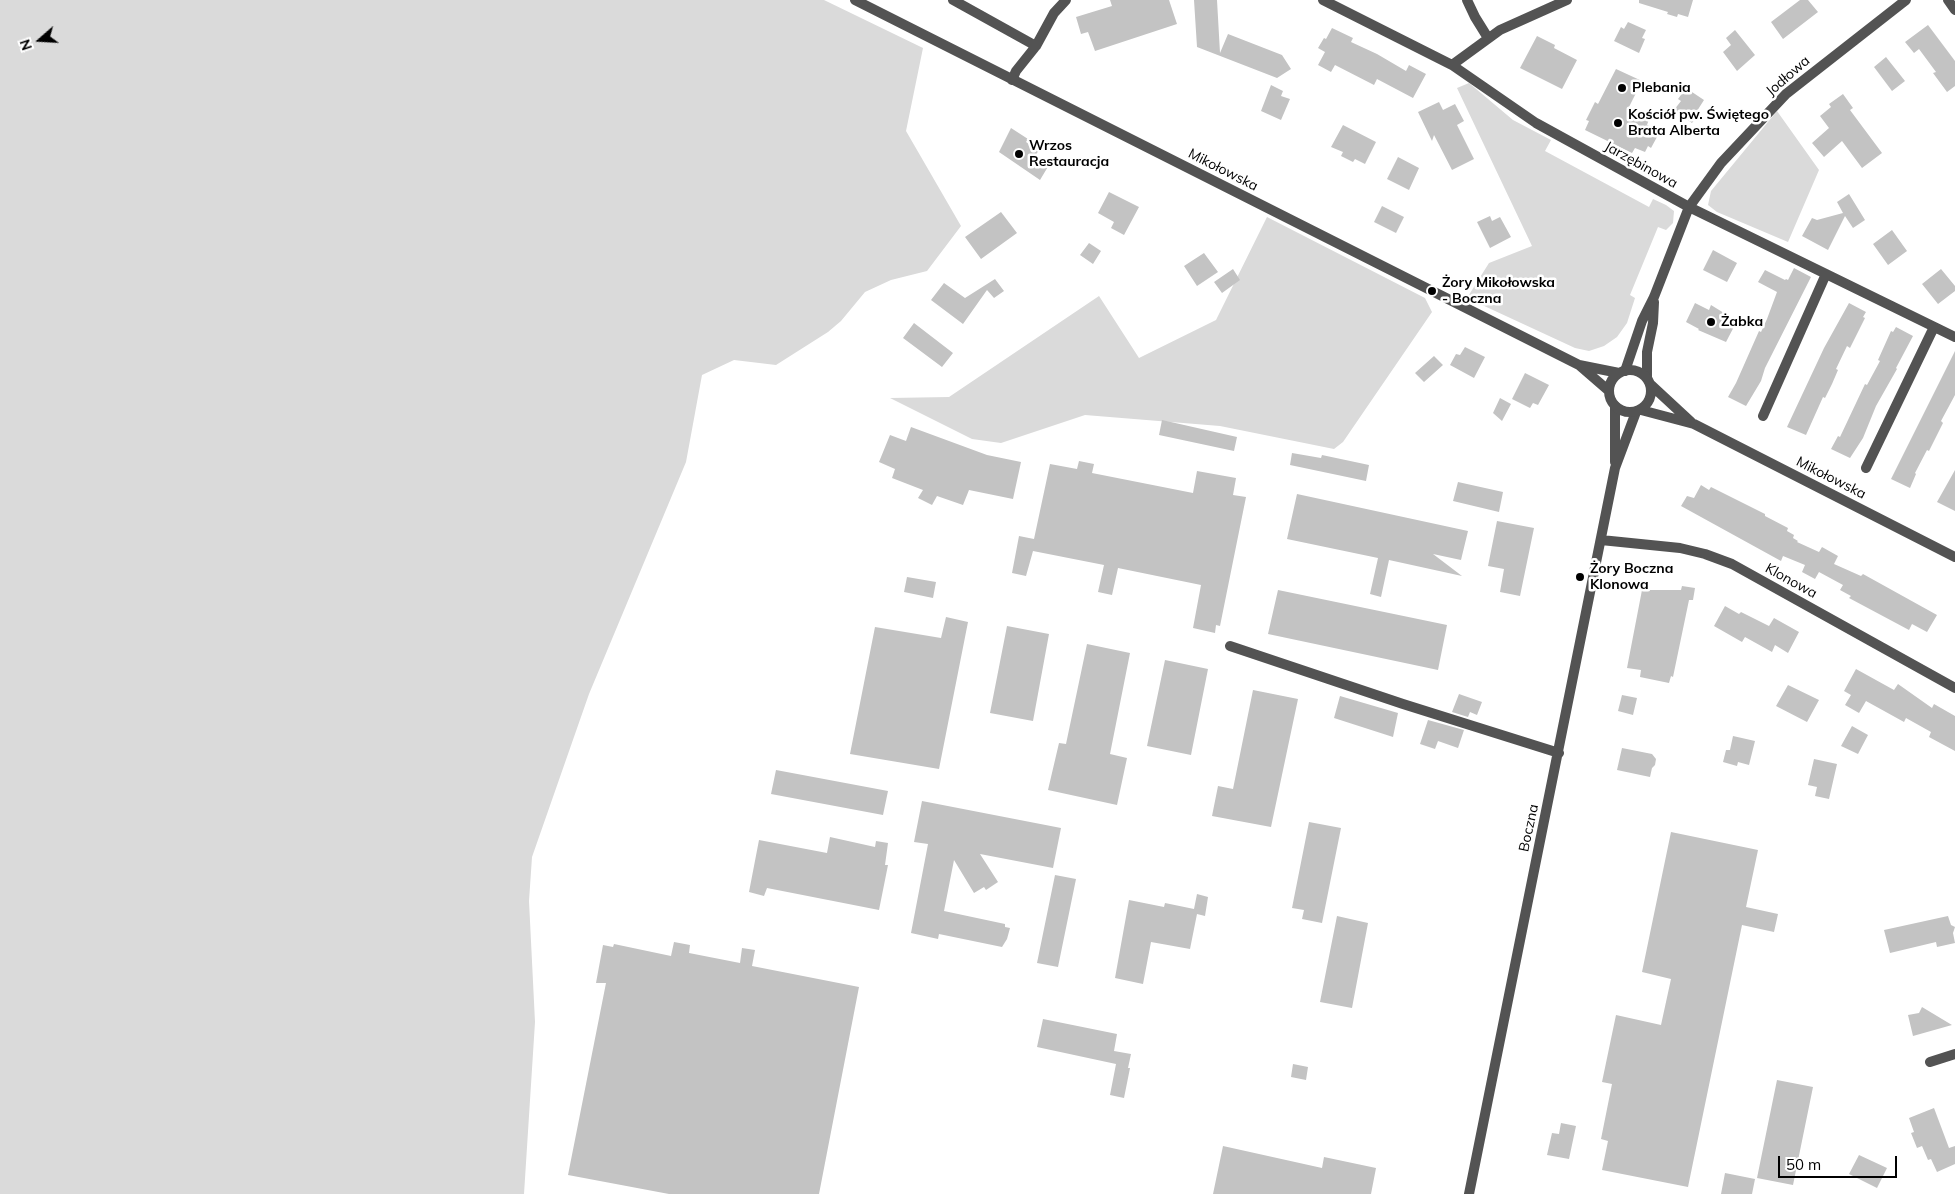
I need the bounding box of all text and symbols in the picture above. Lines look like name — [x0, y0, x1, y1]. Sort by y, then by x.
north arrow — [15, 15, 65, 65]
text: N — [16, 37, 36, 53]
street label: Jodłowa — [1763, 52, 1813, 100]
place label: Plebania — [1632, 80, 1691, 96]
marker: Plebania — [1616, 82, 1628, 94]
place label: Kościół pw. Świętego Brata Alberta — [1628, 107, 1769, 140]
marker: Kościół pw. Świętego Brata Alberta — [1612, 117, 1624, 129]
place label: Wrzos Restauracja — [1029, 138, 1109, 170]
street label: Jarzębinowa — [1601, 138, 1681, 192]
street label: Mikołowska — [1185, 145, 1261, 195]
marker: Wrzos Restauracja — [1013, 148, 1025, 160]
place label: Żory Mikołowska - Boczna — [1442, 275, 1555, 308]
marker: Żory Mikołowska - Boczna — [1426, 285, 1438, 297]
place label: Żabka — [1721, 314, 1763, 330]
marker: Żabka — [1705, 316, 1717, 328]
street label: Mikołowska — [1793, 453, 1869, 503]
street label: Klonowa — [1762, 560, 1820, 602]
place label: Żory Boczna Klonowa — [1590, 561, 1673, 594]
marker: Żory Boczna Klonowa — [1574, 571, 1586, 583]
street label: Boczna — [1516, 803, 1542, 853]
scale bar — [1780, 1146, 1899, 1178]
text: 50 m — [1786, 1155, 1821, 1174]

